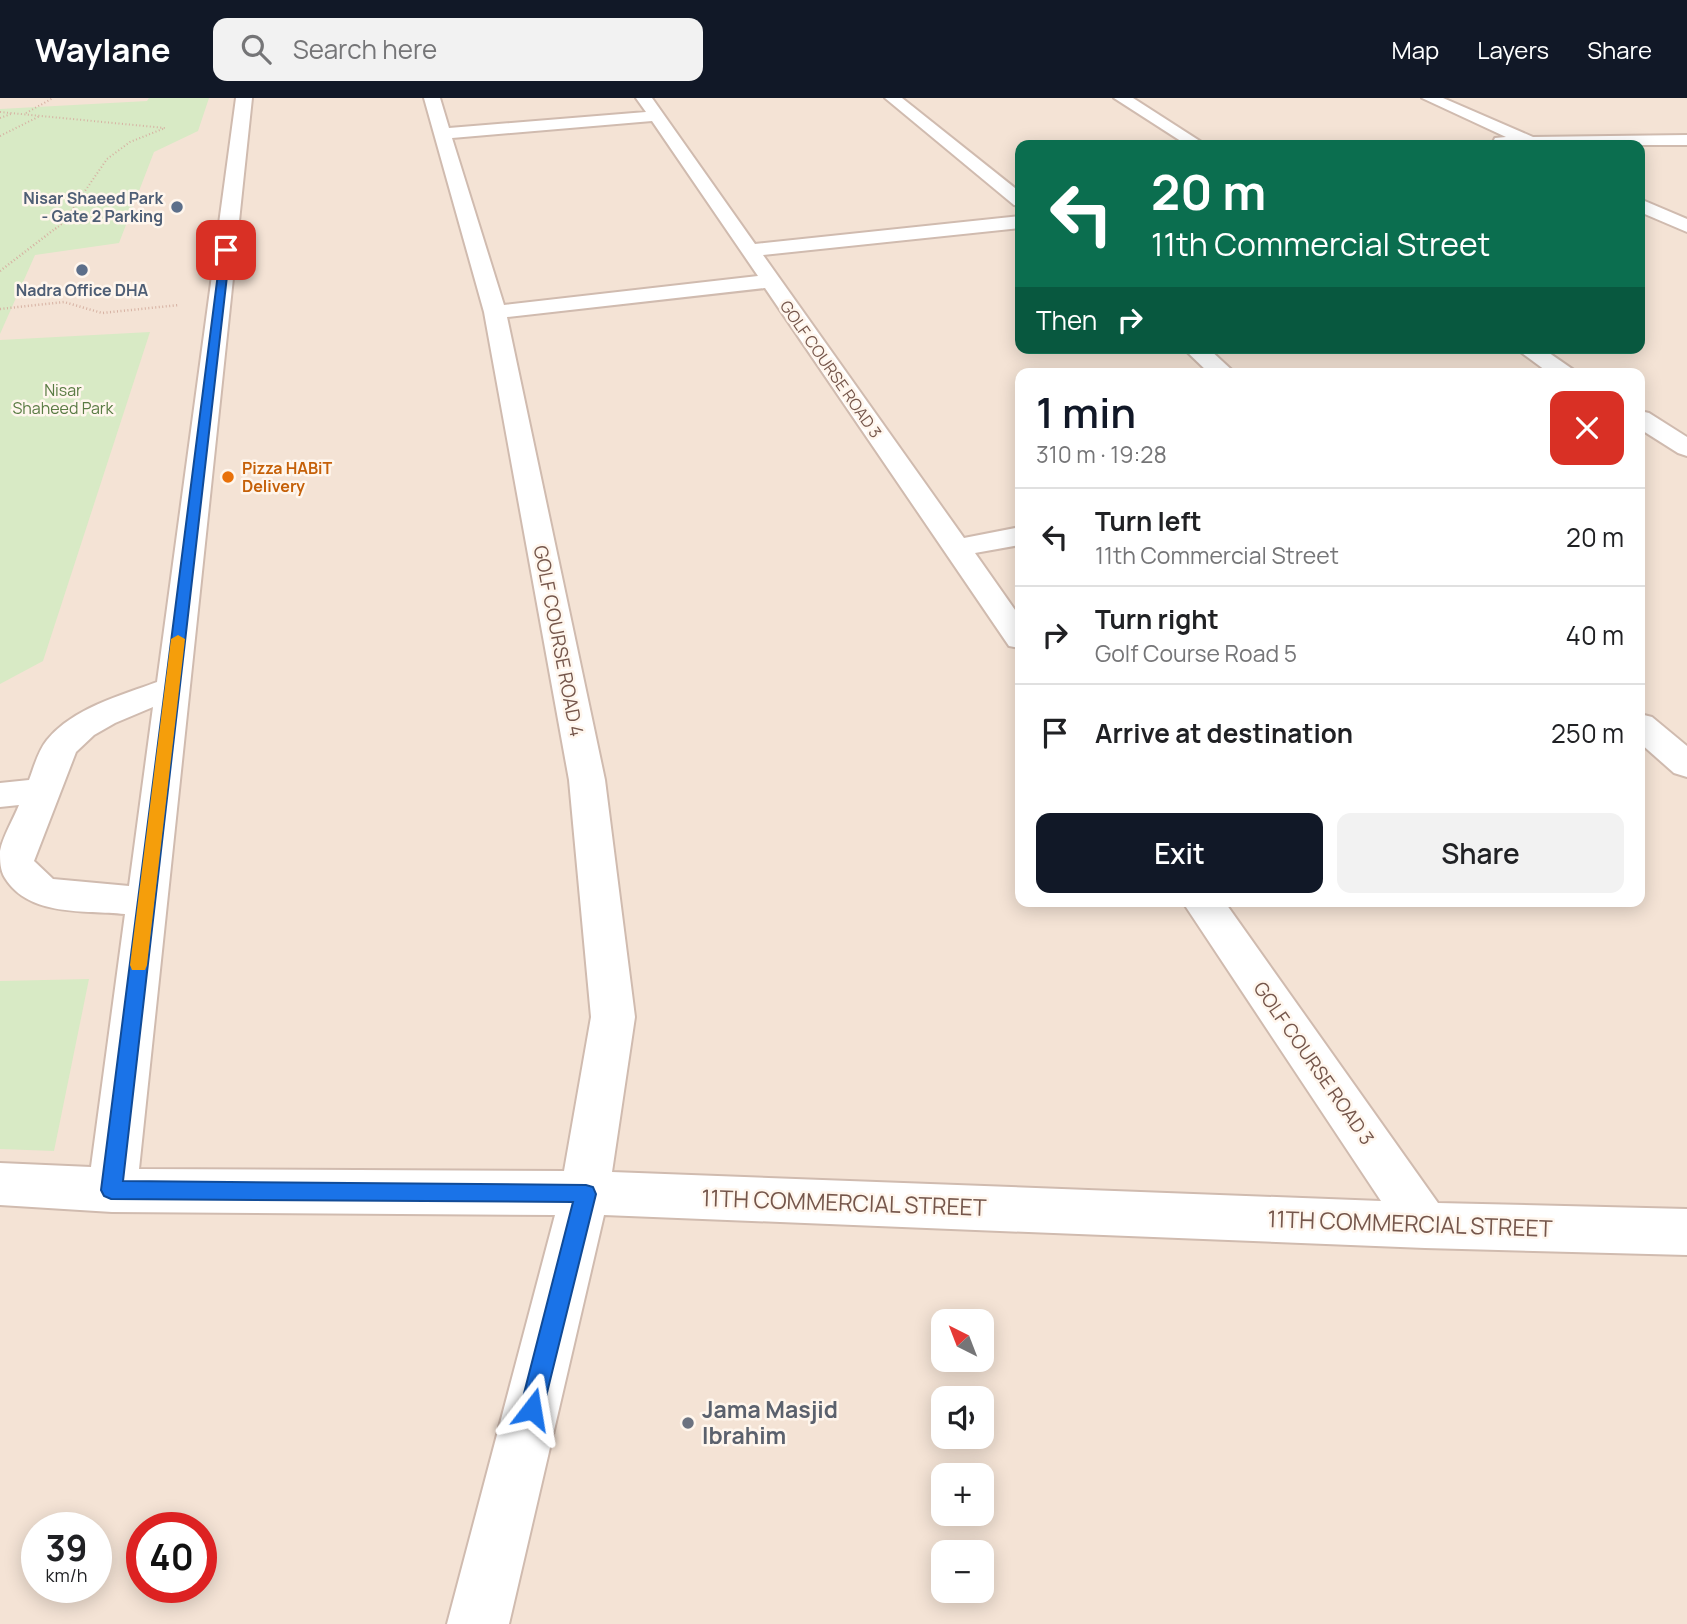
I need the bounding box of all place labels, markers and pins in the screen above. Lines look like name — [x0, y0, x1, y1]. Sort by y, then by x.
place label: Nisar Shaeed Park - Gate 2 Parking — [23, 187, 163, 227]
marker: Nisar Shaeed Park - Gate 2 Parking — [169, 199, 185, 215]
pin — [196, 220, 256, 280]
marker: Nadra Office DHA — [74, 262, 90, 278]
place label: Nadra Office DHA — [16, 279, 149, 301]
place label: Pizza HABiT Delivery — [242, 457, 333, 497]
marker: Pizza HABiT Delivery — [220, 469, 236, 485]
place label: Jama Masjid Ibrahim — [702, 1393, 838, 1451]
marker: Jama Masjid Ibrahim — [680, 1415, 696, 1431]

